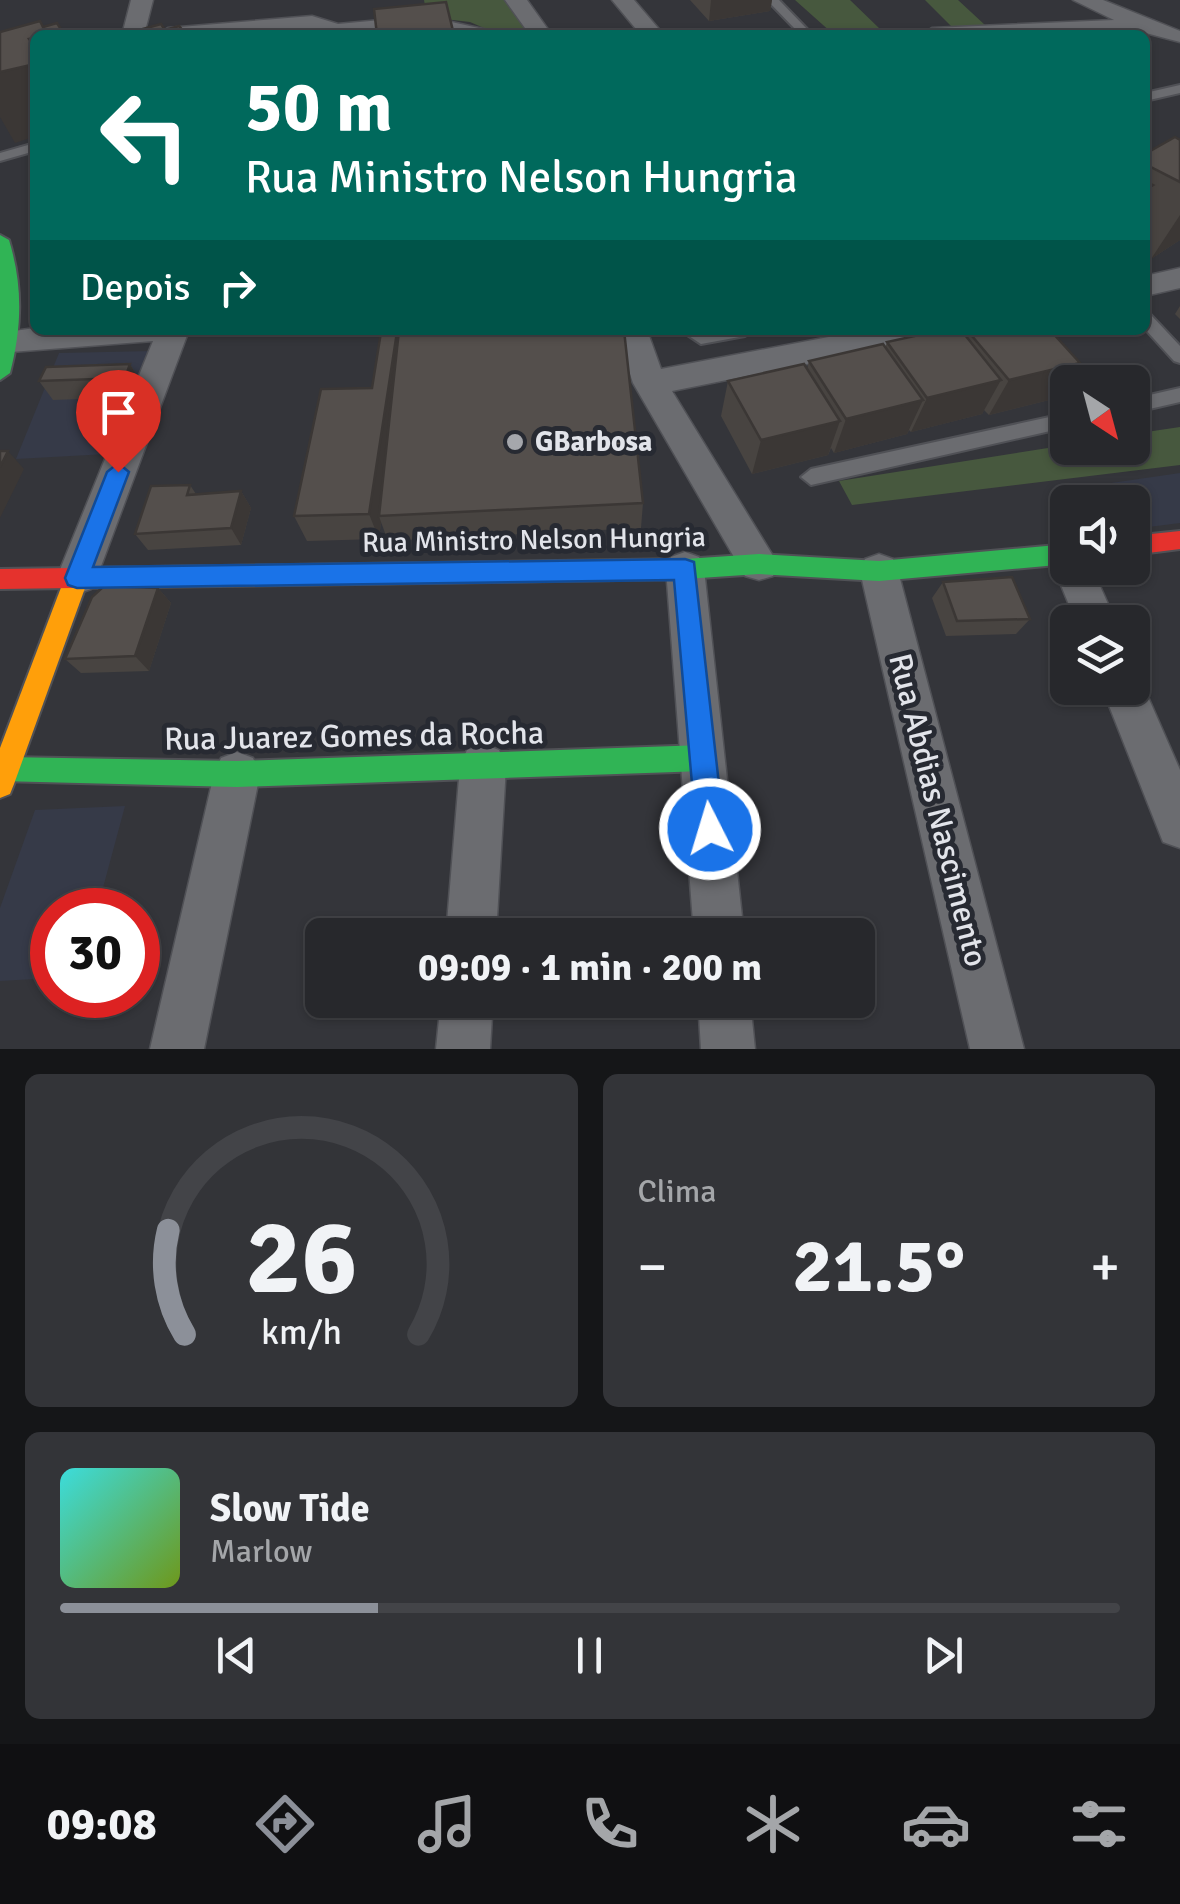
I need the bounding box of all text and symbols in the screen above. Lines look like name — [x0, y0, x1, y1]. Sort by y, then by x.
text: 50 m — [245, 64, 393, 150]
icon: left — [80, 70, 210, 200]
text: Rua Ministro Nelson Hungria — [245, 150, 798, 205]
icon: right — [210, 260, 265, 315]
text: Depois — [80, 264, 190, 311]
north arrow — [1050, 365, 1150, 465]
map controls — [1050, 365, 1150, 705]
pin — [76, 370, 161, 473]
icon: arrive — [91, 385, 146, 440]
place label: GBarbosa — [535, 425, 652, 459]
marker: GBarbosa — [504, 431, 526, 453]
button: sound — [1050, 485, 1150, 585]
street label: Rua Ministro Nelson Hungria — [362, 520, 706, 560]
button: layers — [1050, 605, 1150, 705]
street label: Rua Abdias Nascimento — [880, 649, 996, 971]
street label: Rua Juarez Gomes da Rocha — [164, 713, 544, 759]
position arrow — [658, 777, 762, 881]
speed limit sign: 30 — [30, 888, 160, 1018]
text: 09:09 · 1 min · 200 m — [418, 944, 762, 991]
text: Clima — [638, 1172, 716, 1211]
text: 26 — [245, 1194, 357, 1322]
text: 21.5° — [792, 1220, 965, 1313]
text: − — [638, 1233, 667, 1301]
text: + — [1090, 1233, 1120, 1301]
text: km/h — [261, 1310, 342, 1354]
text: Slow Tide — [210, 1485, 370, 1532]
text: Marlow — [210, 1532, 312, 1571]
icon: previous — [209, 1628, 264, 1683]
icon: pause — [562, 1628, 617, 1683]
icon: next — [916, 1628, 971, 1683]
icon: directions — [250, 1789, 320, 1859]
icon: music — [412, 1789, 482, 1859]
icon: phone — [575, 1789, 645, 1859]
icon: climate — [738, 1789, 808, 1859]
icon: car — [901, 1789, 971, 1859]
icon: filters — [1064, 1789, 1134, 1859]
text: 09:08 — [46, 1797, 157, 1852]

